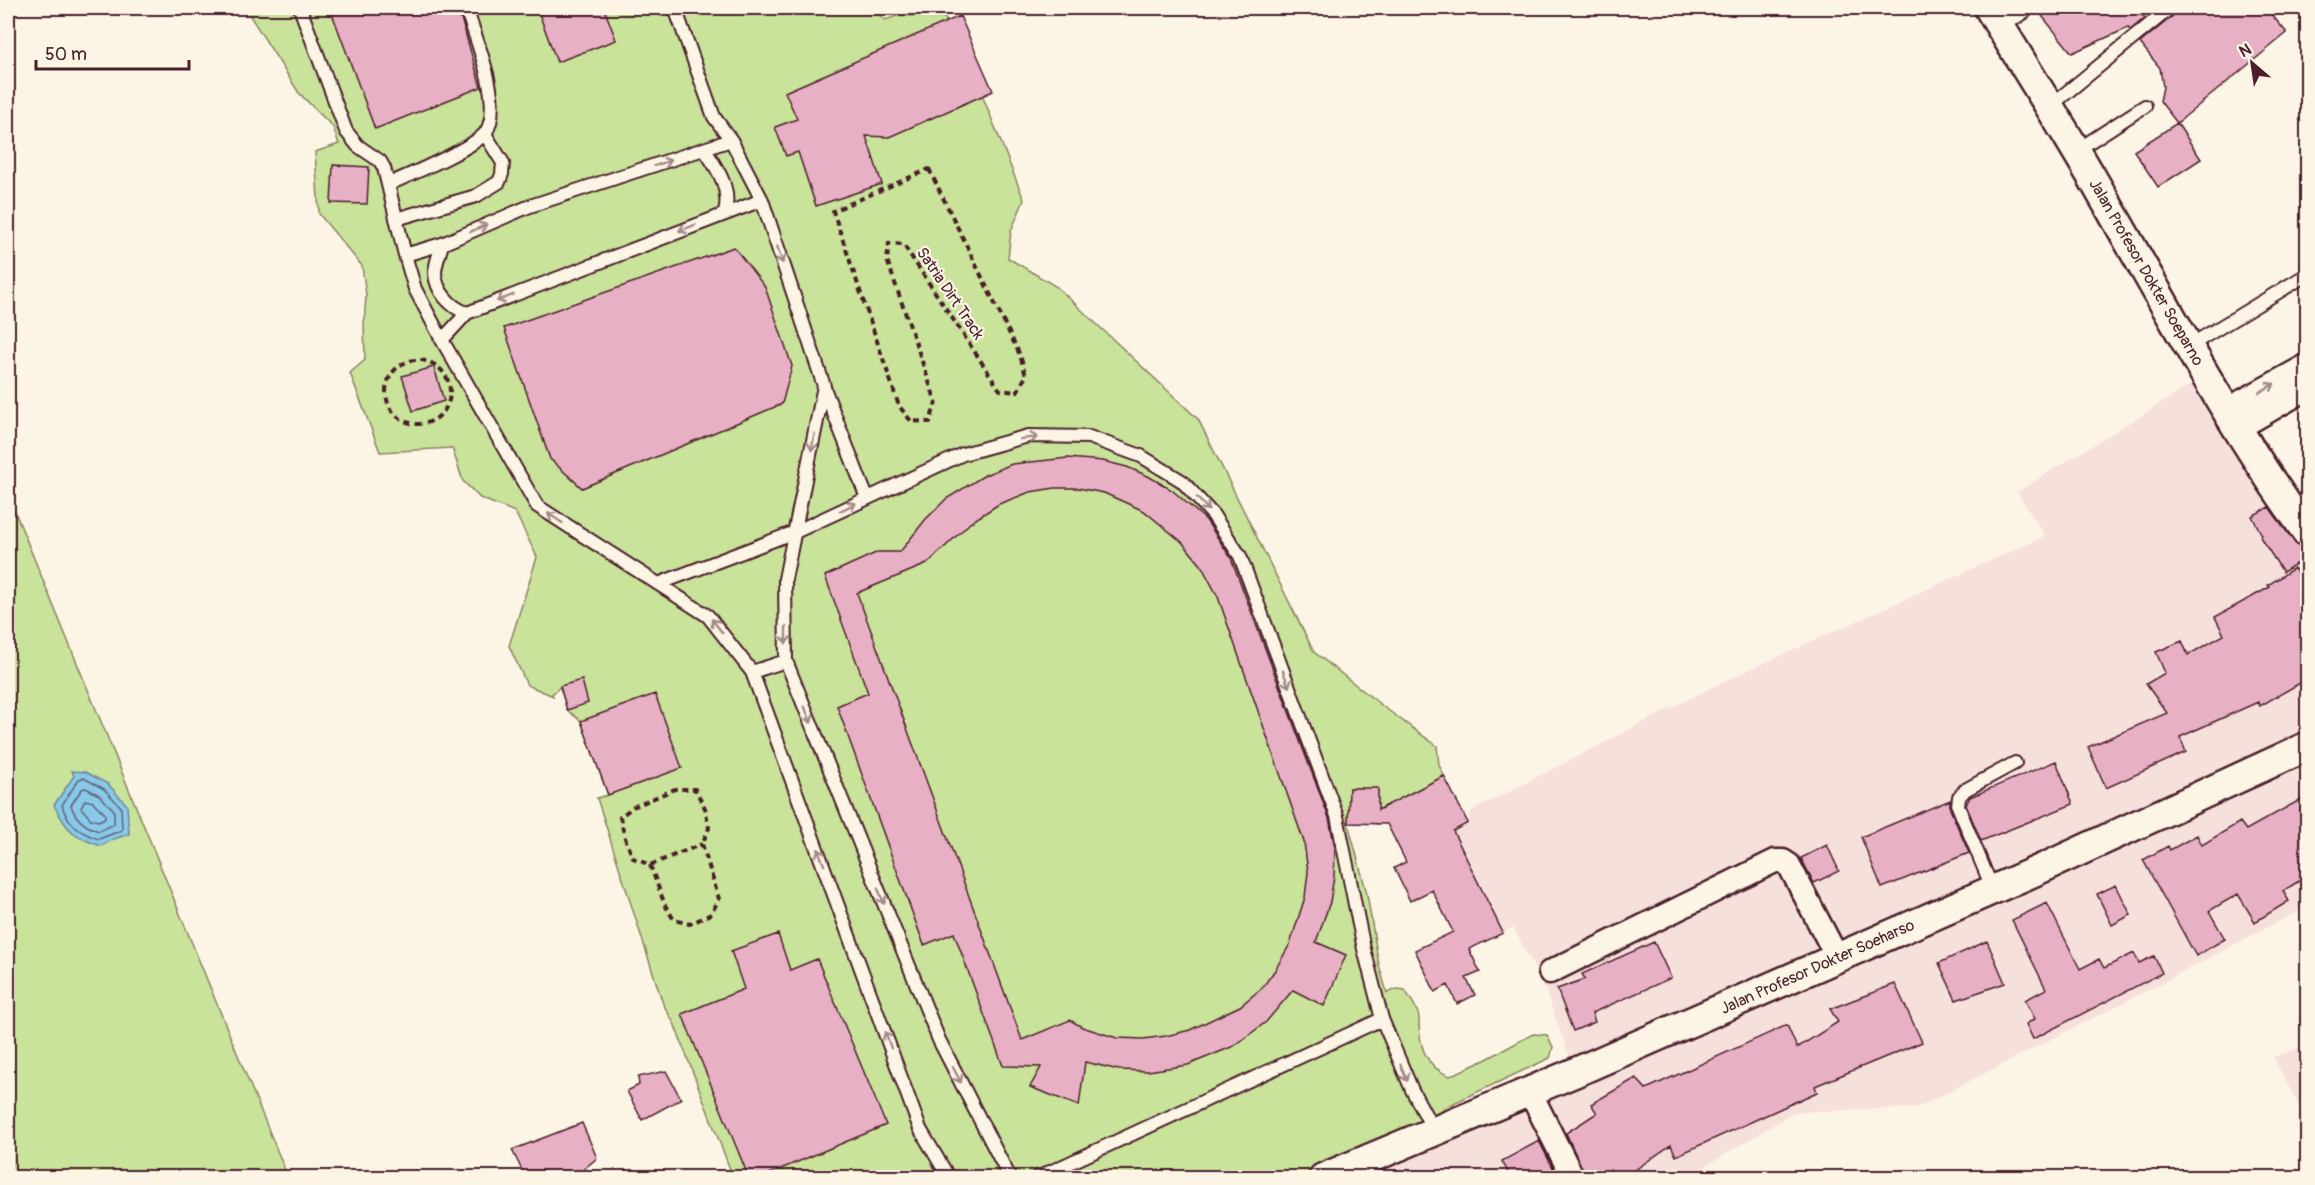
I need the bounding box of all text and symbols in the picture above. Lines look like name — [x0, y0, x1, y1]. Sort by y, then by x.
scale bar — [36, 33, 189, 71]
north arrow — [2222, 33, 2282, 93]
text: N — [2236, 39, 2255, 62]
text: 50 m — [45, 43, 87, 66]
one-way arrow — [653, 157, 672, 168]
street label: Jalan Profesor Dokter Soeparno — [2084, 175, 2208, 370]
one-way arrow — [470, 222, 488, 233]
one-way arrow — [678, 223, 697, 234]
street label: Satria Dirt Track — [912, 244, 989, 344]
one-way arrow — [775, 245, 786, 264]
one-way arrow — [497, 294, 515, 305]
one-way arrow — [2257, 382, 2275, 393]
one-way arrow — [807, 432, 818, 452]
one-way arrow — [1018, 432, 1038, 443]
one-way arrow — [1196, 496, 1210, 511]
one-way arrow — [838, 501, 856, 513]
one-way arrow — [547, 511, 564, 524]
one-way arrow — [710, 619, 723, 635]
one-way arrow — [780, 624, 792, 644]
one-way arrow — [1281, 669, 1292, 688]
one-way arrow — [803, 705, 814, 724]
one-way arrow — [815, 848, 826, 867]
one-way arrow — [876, 886, 887, 905]
street label: Jalan Profesor Dokter Soeharso — [1717, 915, 1918, 1019]
one-way arrow — [881, 1031, 892, 1050]
one-way arrow — [1399, 1063, 1410, 1082]
one-way arrow — [952, 1066, 963, 1084]

